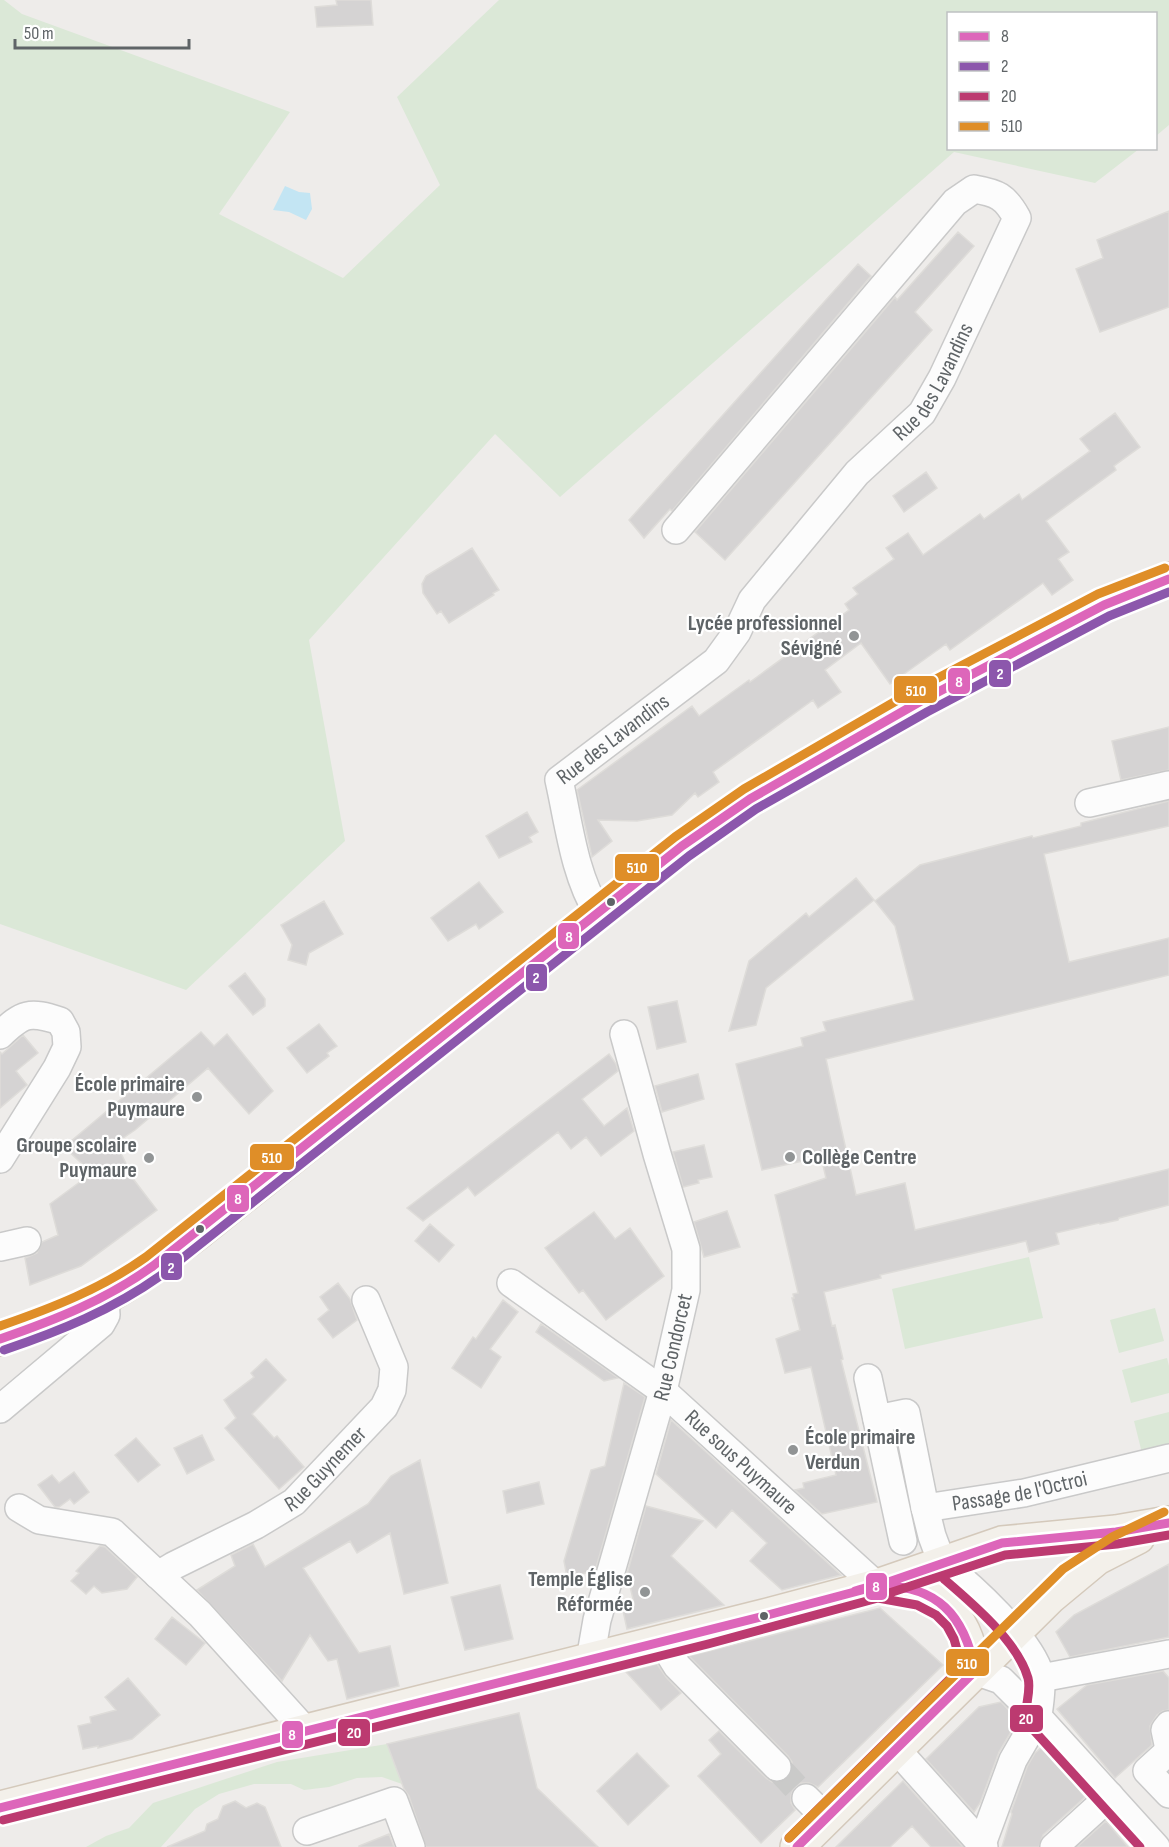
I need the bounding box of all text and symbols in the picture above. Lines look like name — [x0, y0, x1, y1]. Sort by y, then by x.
scale bar — [15, 12, 189, 50]
legend — [947, 12, 1157, 150]
text: 50 m — [24, 23, 54, 44]
text: 8 — [1001, 26, 1009, 47]
text: 2 — [1001, 56, 1008, 77]
text: 20 — [1001, 86, 1016, 107]
text: 510 — [1001, 116, 1023, 137]
street label: Rue des Lavandins — [887, 319, 979, 447]
place label: Lycée professionnel Sévigné — [688, 610, 842, 662]
marker: Lycée professionnel Sévigné — [847, 629, 861, 643]
line badge: 2 — [988, 659, 1012, 688]
text: 2 — [996, 665, 1004, 684]
line badge: 8 — [947, 667, 971, 695]
text: 8 — [955, 673, 963, 692]
line badge: 510 — [893, 675, 938, 704]
text: 510 — [906, 682, 926, 701]
street label: Rue des Lavandins — [551, 688, 675, 790]
line badge: 510 — [614, 853, 660, 882]
text: 510 — [627, 859, 647, 878]
unlabelled marker — [605, 896, 617, 908]
line badge: 8 — [557, 922, 580, 950]
text: 8 — [565, 928, 573, 947]
line badge: 2 — [525, 963, 548, 992]
text: 2 — [532, 969, 540, 988]
place label: École primaire Puymaure — [75, 1071, 185, 1123]
marker: École primaire Puymaure — [190, 1090, 204, 1104]
place label: Groupe scolaire Puymaure — [16, 1132, 137, 1184]
line badge: 510 — [249, 1143, 295, 1171]
place label: Collège Centre — [802, 1144, 917, 1171]
text: 510 — [262, 1149, 282, 1168]
marker: Collège Centre — [783, 1150, 797, 1164]
marker: Groupe scolaire Puymaure — [142, 1151, 156, 1165]
line badge: 8 — [226, 1184, 250, 1213]
text: 8 — [234, 1190, 242, 1209]
unlabelled marker — [194, 1223, 206, 1235]
line badge: 2 — [160, 1252, 183, 1281]
text: 2 — [167, 1259, 175, 1278]
street label: Rue Condorcet — [647, 1290, 698, 1404]
street label: Rue sous Puymaure — [679, 1404, 803, 1520]
street label: Rue Guynemer — [280, 1420, 372, 1518]
place label: École primaire Verdun — [805, 1424, 915, 1476]
marker: École primaire Verdun — [786, 1443, 800, 1457]
street label: Passage de l'Octroi — [950, 1465, 1090, 1517]
place label: Temple Église Réformée — [528, 1566, 633, 1618]
line badge: 8 — [865, 1572, 888, 1601]
text: 8 — [872, 1578, 880, 1597]
marker: Temple Église Réformée — [638, 1585, 652, 1599]
unlabelled marker — [758, 1610, 770, 1622]
line badge: 510 — [945, 1648, 990, 1677]
text: 510 — [957, 1655, 977, 1674]
line badge: 20 — [1009, 1704, 1044, 1733]
text: 20 — [1019, 1710, 1033, 1729]
line badge: 20 — [337, 1718, 371, 1747]
line badge: 8 — [281, 1720, 304, 1749]
text: 20 — [347, 1724, 361, 1743]
text: 8 — [288, 1726, 296, 1745]

